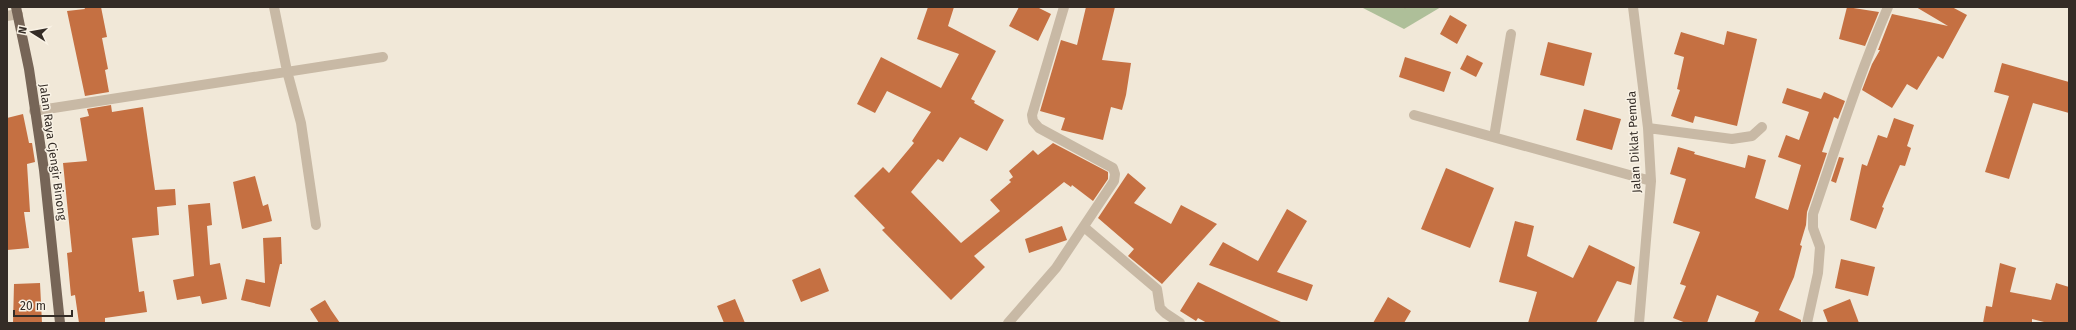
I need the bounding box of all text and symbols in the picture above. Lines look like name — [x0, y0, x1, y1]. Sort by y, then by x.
north arrow — [12, 12, 52, 52]
text: N — [16, 25, 30, 35]
street label: Jalan Raya Cjengir Binong — [36, 83, 70, 222]
street label: Jalan Diklat Pemda — [1624, 91, 1644, 193]
scale bar — [14, 292, 72, 318]
text: 20 m — [20, 299, 46, 313]

